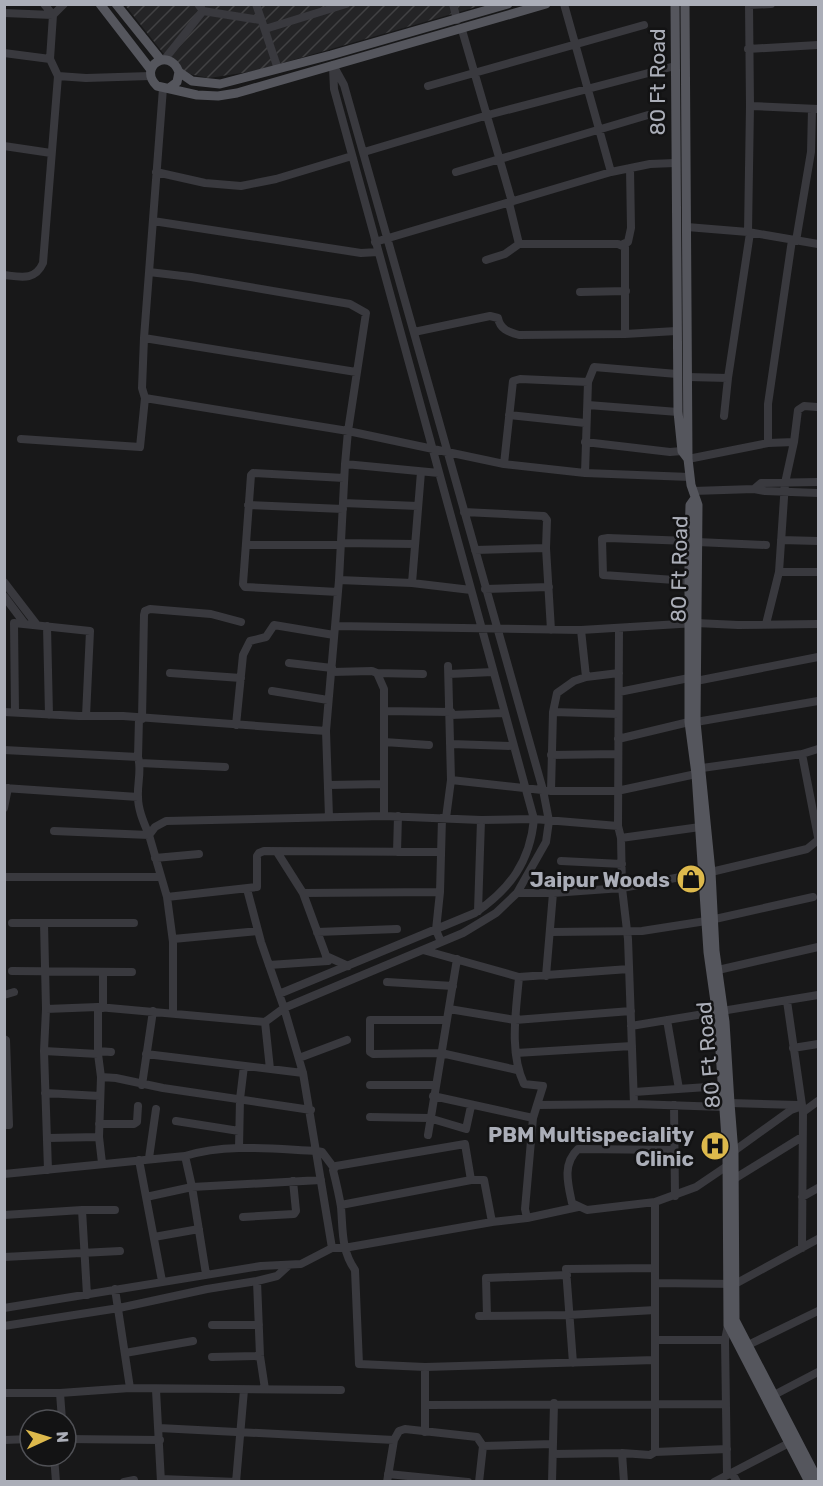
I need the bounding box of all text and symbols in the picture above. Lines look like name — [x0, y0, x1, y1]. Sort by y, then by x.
street label: 80 Ft Road — [645, 29, 670, 135]
street label: 80 Ft Road — [666, 515, 692, 623]
shop icon: Jaipur Woods — [675, 863, 707, 895]
place label: Jaipur Woods — [530, 867, 670, 892]
street label: 80 Ft Road — [691, 1001, 725, 1109]
place label: PBM Multispeciality Clinic — [488, 1122, 694, 1171]
hospital icon: PBM Multispeciality Clinic — [699, 1130, 731, 1162]
north arrow — [18, 1408, 78, 1468]
text: N — [53, 1431, 72, 1443]

